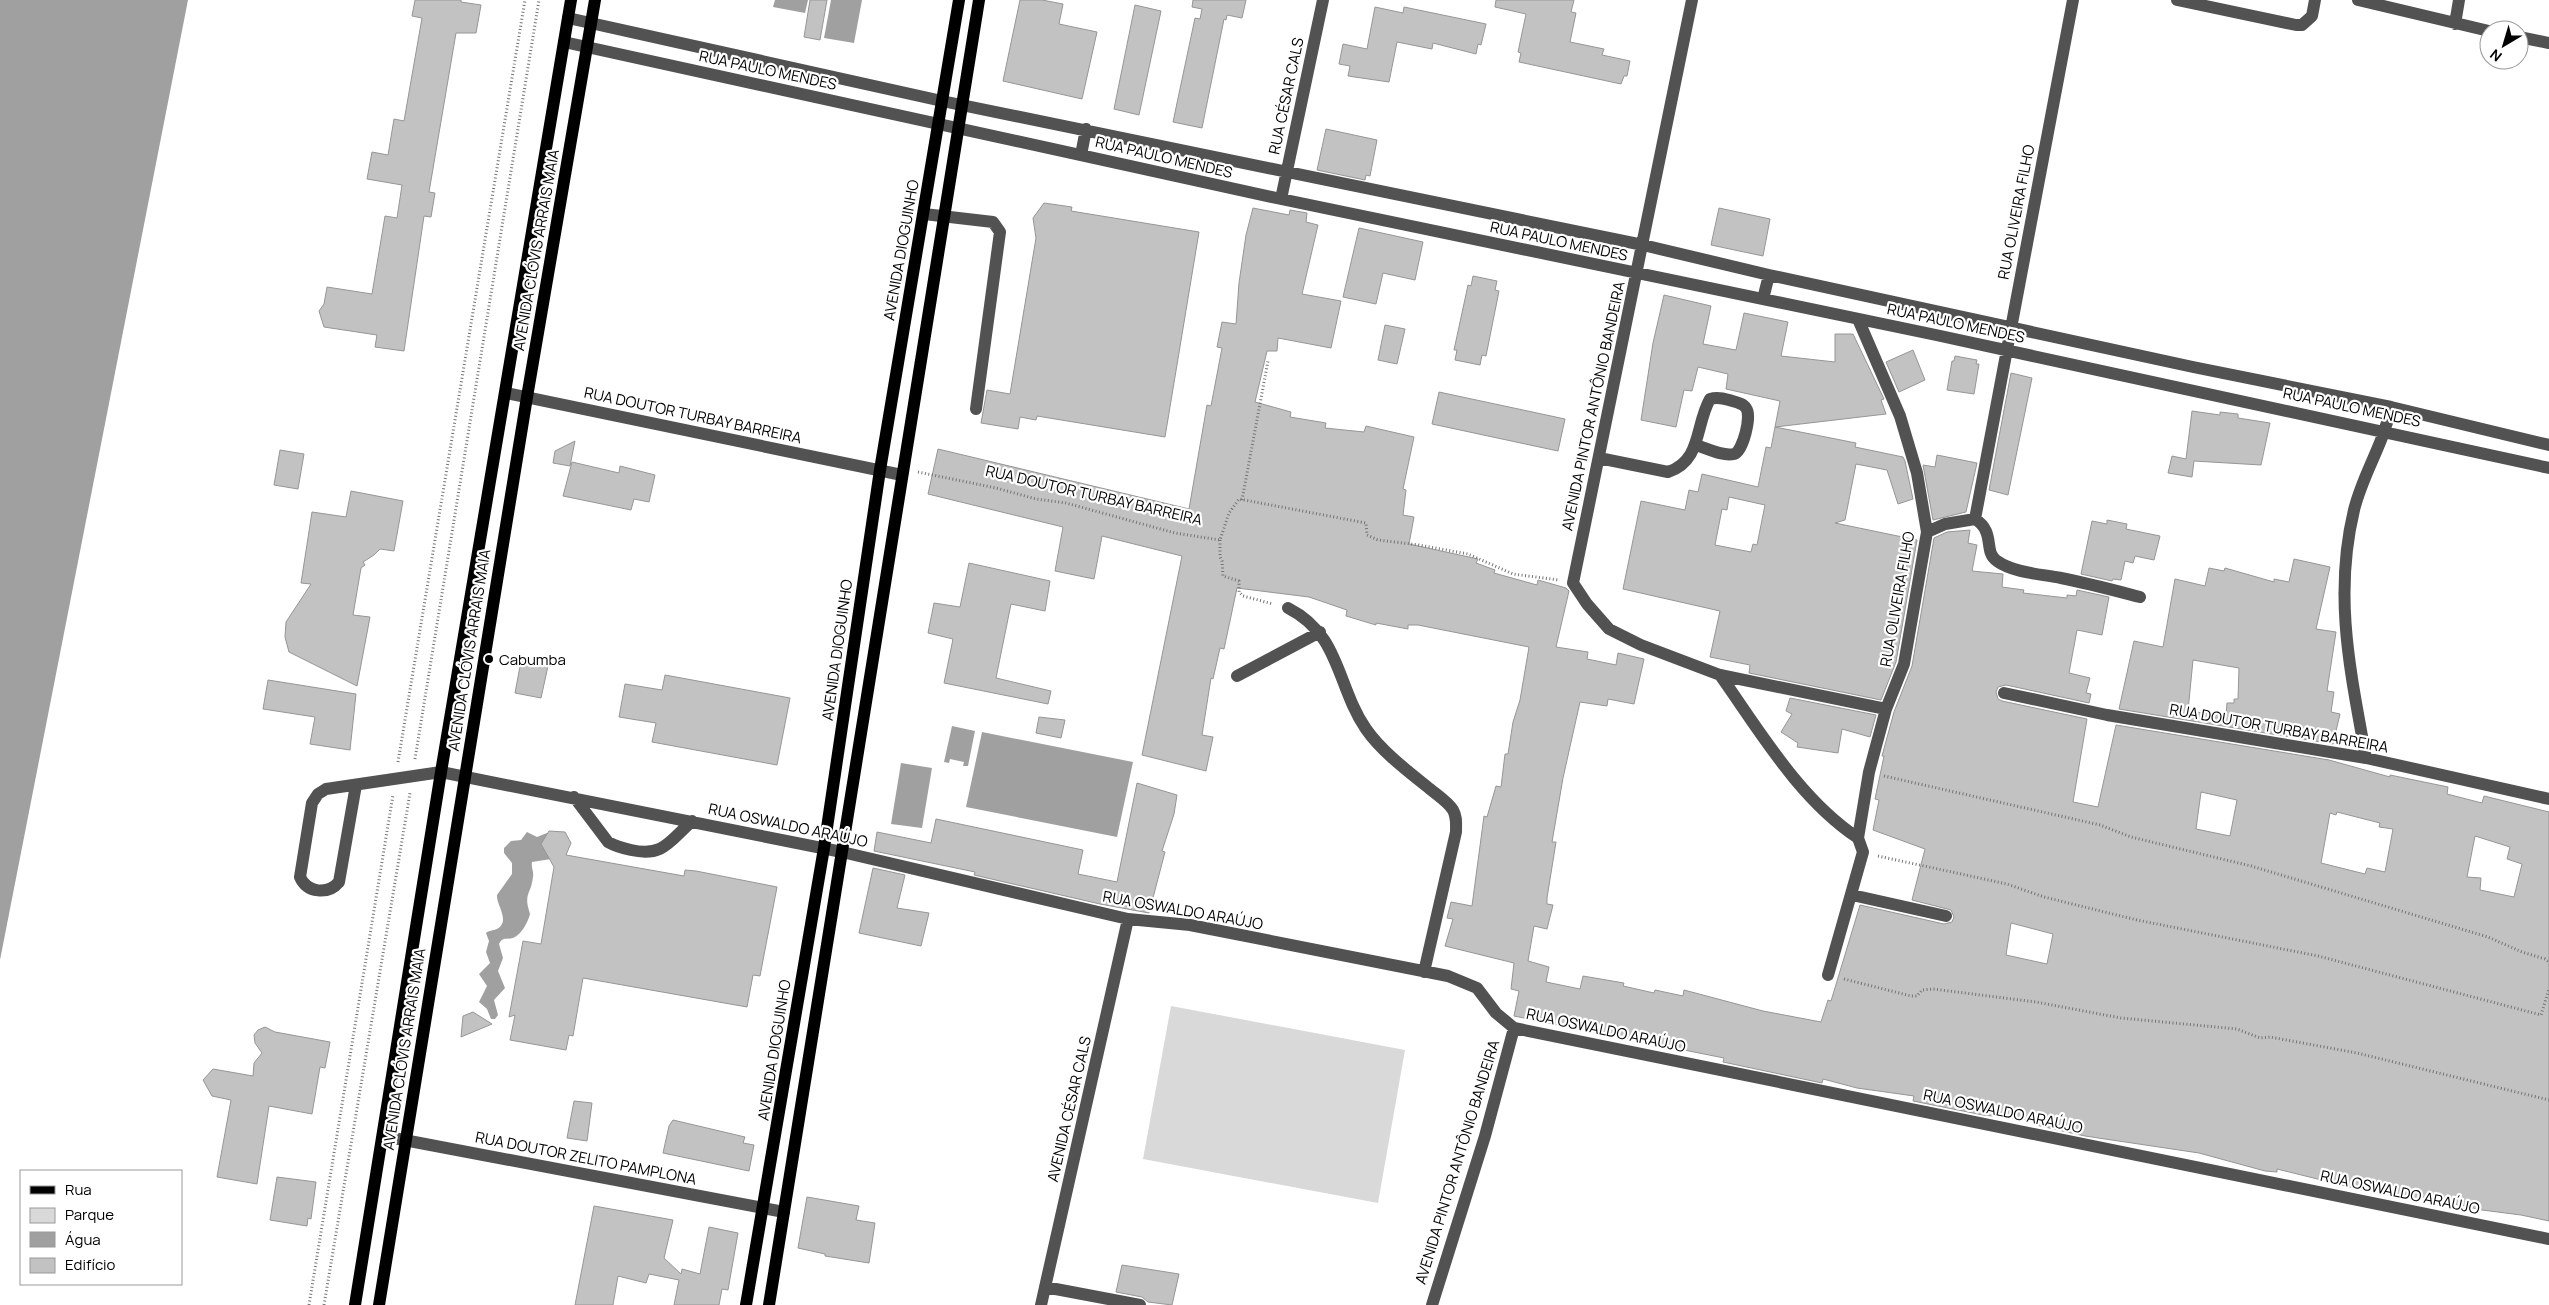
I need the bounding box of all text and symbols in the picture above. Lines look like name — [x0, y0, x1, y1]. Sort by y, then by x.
north arrow — [2479, 20, 2529, 70]
street label: RUA CÉSAR CALS — [1263, 36, 1309, 156]
street label: RUA PAULO MENDES — [697, 45, 839, 95]
text: N — [2486, 45, 2506, 66]
street label: RUA PAULO MENDES — [1093, 131, 1235, 183]
street label: RUA OLIVEIRA FILHO — [1993, 143, 2039, 281]
street label: AVENIDA CLÓVIS ARRAIS MAIA — [508, 147, 564, 352]
street label: AVENIDA DIOGUINHO — [878, 178, 924, 322]
street label: RUA PAULO MENDES — [1488, 216, 1630, 266]
street label: AVENIDA PINTOR ANTÔNIO BANDEIRA — [1556, 279, 1630, 533]
street label: RUA PAULO MENDES — [1885, 298, 2027, 348]
street label: RUA DOUTOR TURBAY BARREIRA — [582, 382, 804, 448]
street label: RUA PAULO MENDES — [2281, 382, 2423, 432]
street label: RUA DOUTOR TURBAY BARREIRA — [984, 460, 1205, 530]
street label: RUA OLIVEIRA FILHO — [1875, 530, 1919, 668]
street label: AVENIDA CLÓVIS ARRAIS MAIA — [443, 547, 495, 752]
street label: AVENIDA DIOGUINHO — [817, 578, 857, 722]
place label: Cabumba — [499, 649, 566, 670]
marker: Cabumba — [483, 653, 495, 665]
street label: RUA DOUTOR TURBAY BARREIRA — [2168, 698, 2391, 758]
street label: RUA OSWALDO ARAÚJO — [706, 798, 870, 852]
street label: RUA OSWALDO ARAÚJO — [1101, 886, 1265, 934]
street label: AVENIDA CLÓVIS ARRAIS MAIA — [378, 946, 430, 1151]
street label: AVENIDA DIOGUINHO — [752, 978, 796, 1122]
street label: RUA OSWALDO ARAÚJO — [1524, 1003, 1688, 1057]
street label: AVENIDA CÉSAR CALS — [1042, 1034, 1096, 1184]
street label: AVENIDA PINTOR ANTÔNIO BANDEIRA — [1410, 1037, 1504, 1287]
street label: RUA OSWALDO ARAÚJO — [1921, 1084, 2085, 1138]
street label: RUA DOUTOR ZELITO PAMPLONA — [474, 1126, 699, 1190]
street label: RUA OSWALDO ARAÚJO — [2318, 1165, 2482, 1219]
legend — [20, 1170, 182, 1285]
text: Rua — [65, 1179, 92, 1200]
text: Parque — [65, 1204, 114, 1225]
text: Água — [65, 1229, 101, 1250]
text: Edifício — [65, 1254, 116, 1275]

